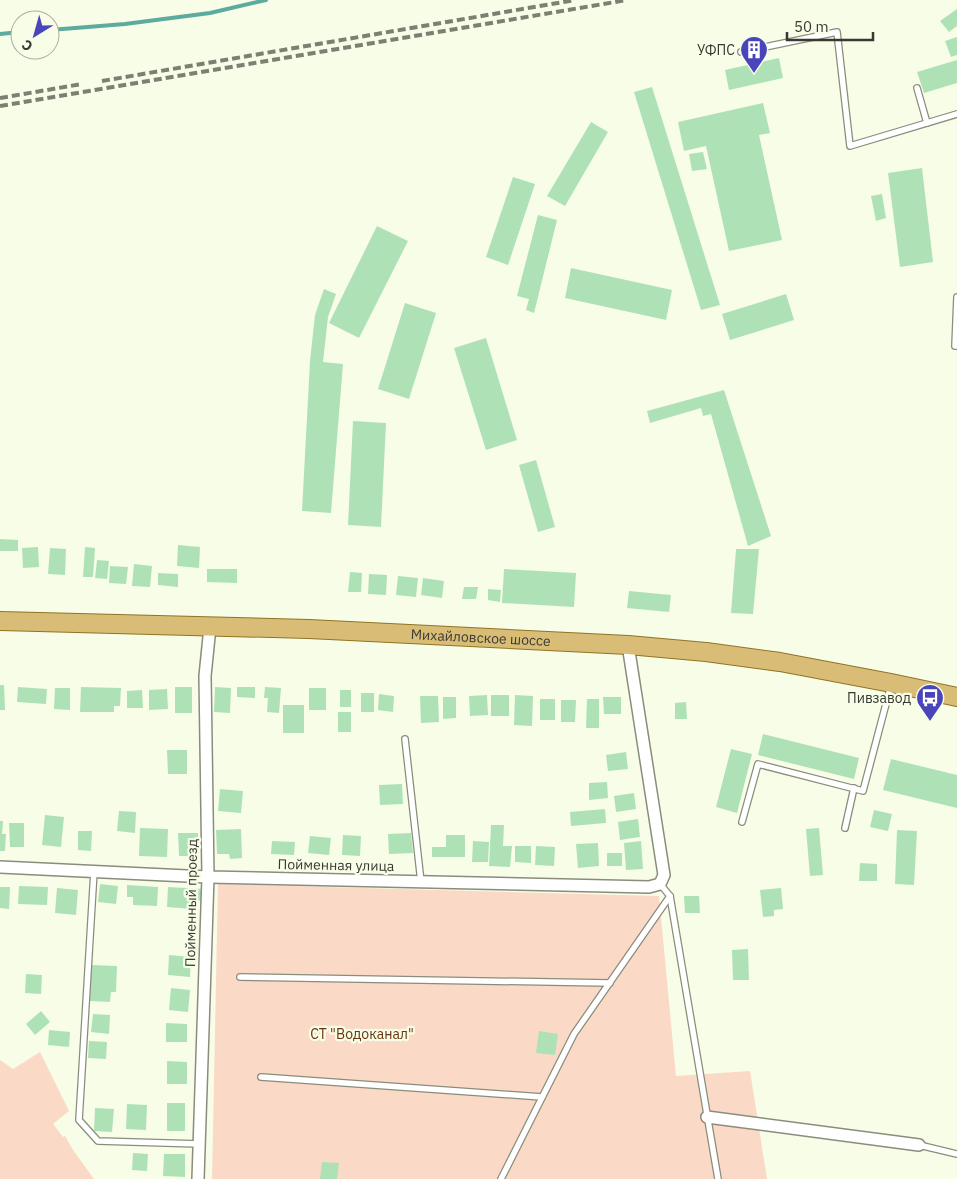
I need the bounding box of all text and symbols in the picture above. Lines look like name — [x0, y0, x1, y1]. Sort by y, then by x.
north arrow — [10, 10, 60, 60]
scale bar — [787, 10, 873, 42]
text: 50 m — [794, 17, 829, 36]
text: С — [18, 35, 36, 55]
building icon: УФПС — [739, 35, 769, 74]
place label: УФПС — [697, 41, 735, 59]
street label: Михайловское шоссе — [410, 625, 551, 650]
bus stop icon: Пивзавод — [915, 683, 945, 722]
place label: Пивзавод — [847, 689, 911, 707]
street label: Пойменный проезд — [181, 839, 201, 967]
street label: Пойменная улица — [277, 855, 395, 875]
park label: СТ "Водоканал" — [310, 1025, 414, 1043]

